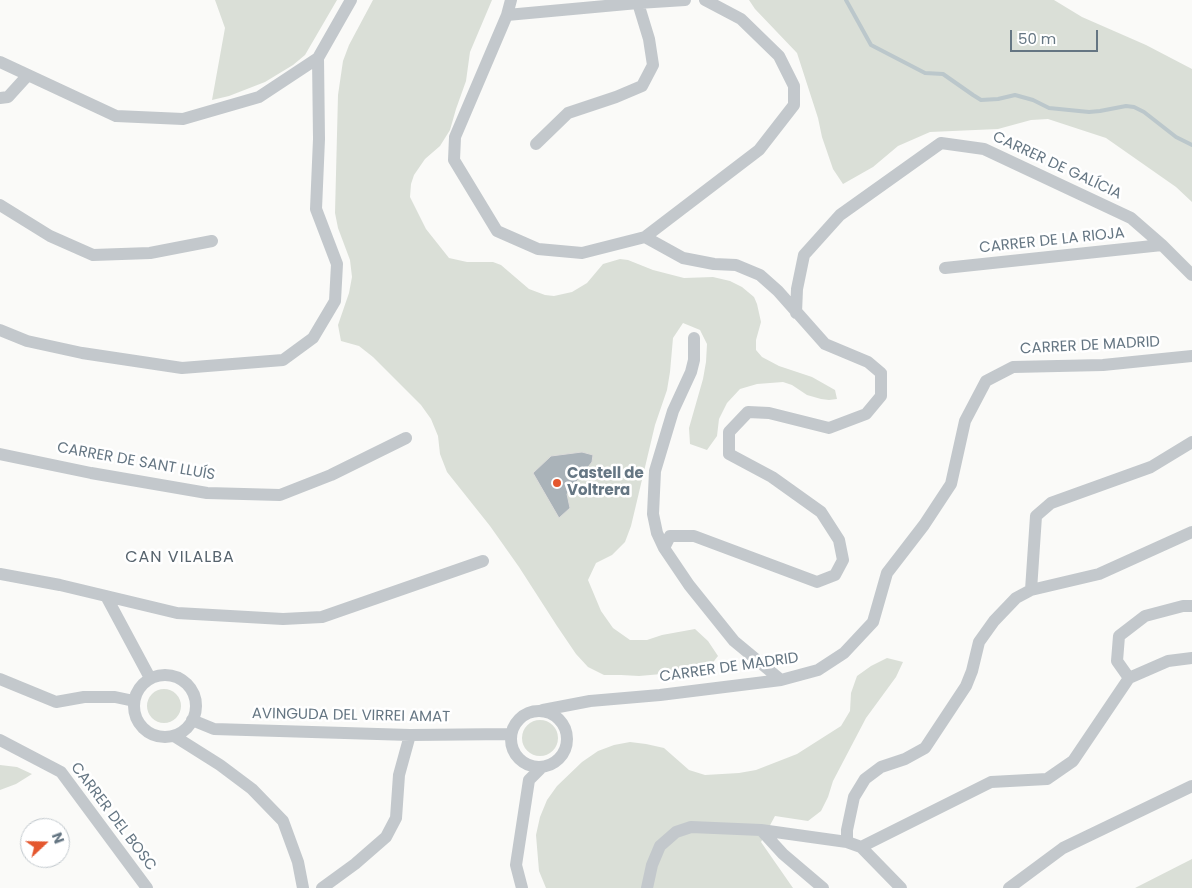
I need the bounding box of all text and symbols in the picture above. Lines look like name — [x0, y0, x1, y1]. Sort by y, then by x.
scale bar — [1012, 20, 1100, 52]
text: 50 m — [1018, 28, 1056, 49]
street label: CARRER DE GALÍCIA — [990, 128, 1124, 204]
street label: CARRER DE LA RIOJA — [978, 224, 1126, 258]
street label: CARRER DE MADRID — [1020, 333, 1160, 359]
street label: CARRER DE SANT LLUÍS — [56, 439, 216, 485]
place label: Castell de Voltrera — [567, 465, 644, 500]
marker: Castell de Voltrera — [551, 477, 563, 489]
district label: CAN VILALBA — [124, 548, 236, 568]
street label: CARRER DE MADRID — [658, 649, 800, 687]
street label: AVINGUDA DEL VIRREI AMAT — [252, 705, 450, 727]
street label: CARRER DEL BOSC — [66, 759, 160, 875]
north arrow — [20, 818, 70, 868]
text: N — [47, 829, 69, 846]

